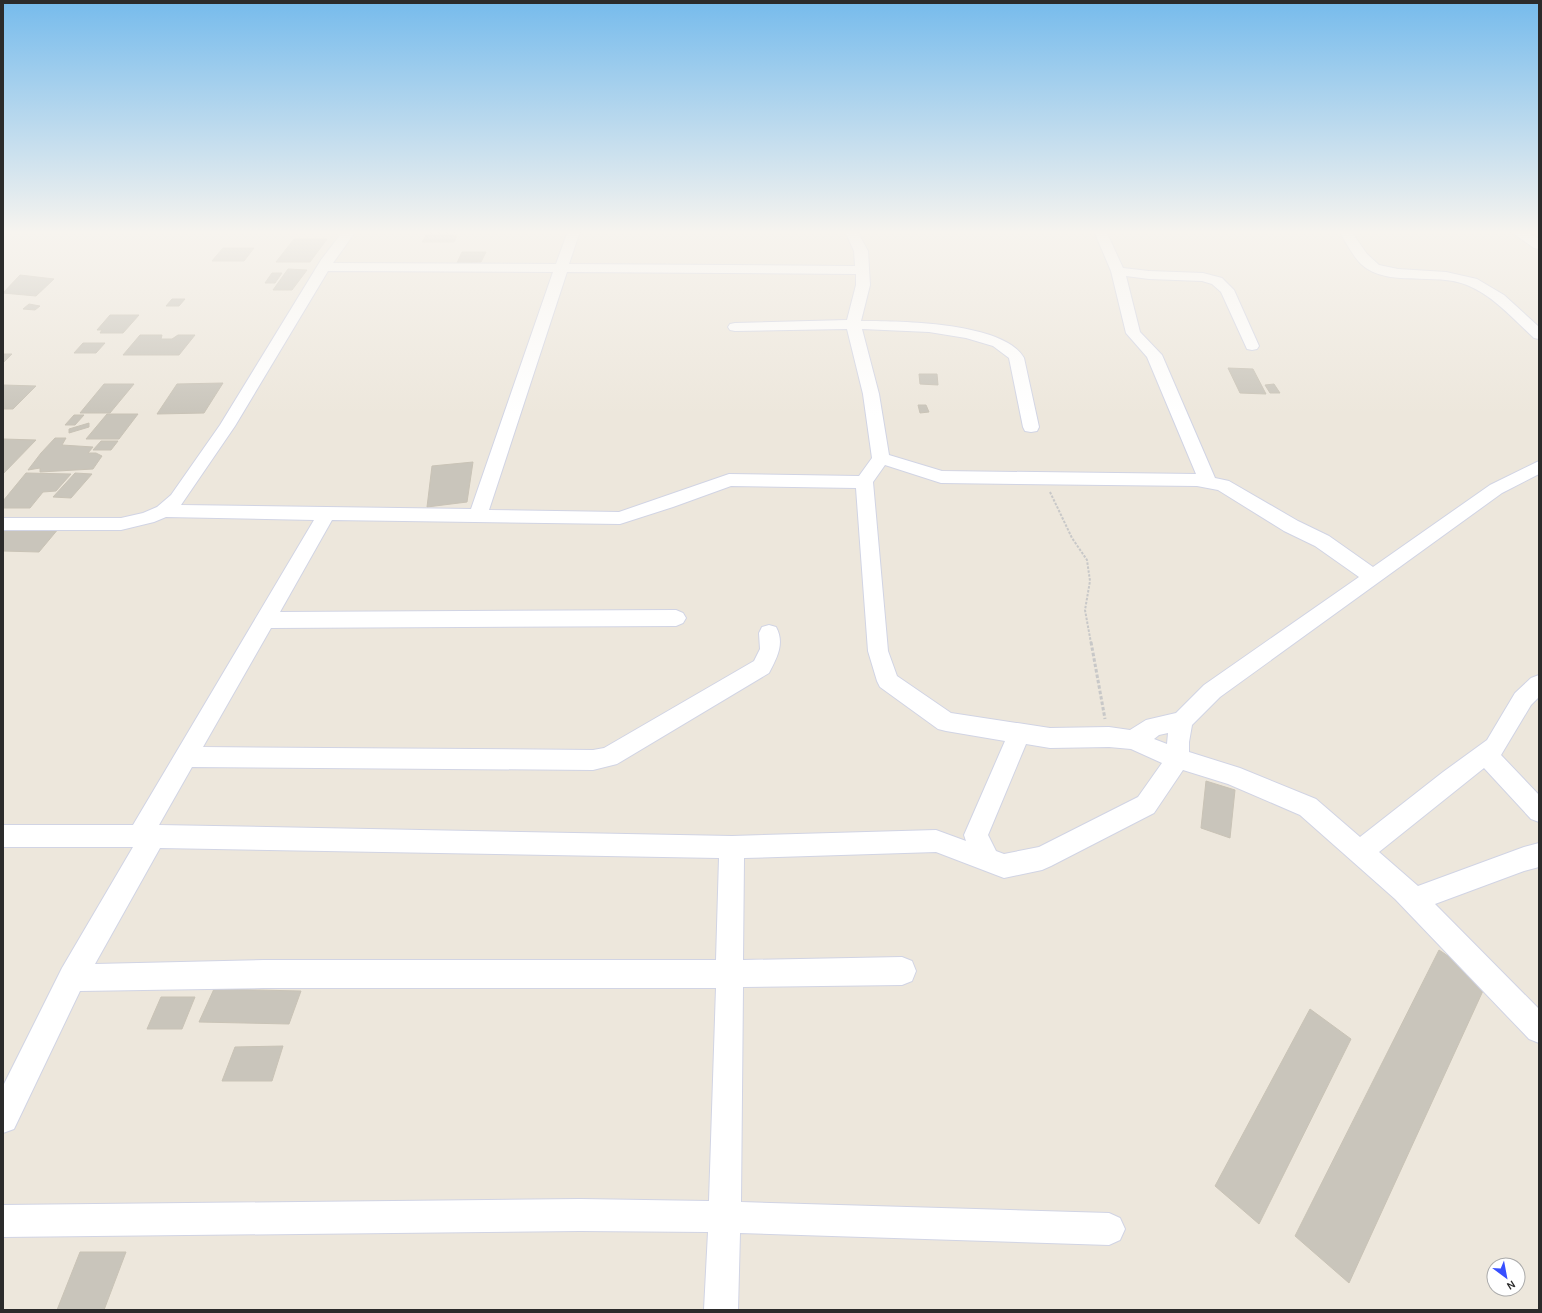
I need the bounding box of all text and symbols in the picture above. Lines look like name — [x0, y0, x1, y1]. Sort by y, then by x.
north arrow — [1486, 1257, 1526, 1297]
text: N — [1504, 1277, 1518, 1293]

